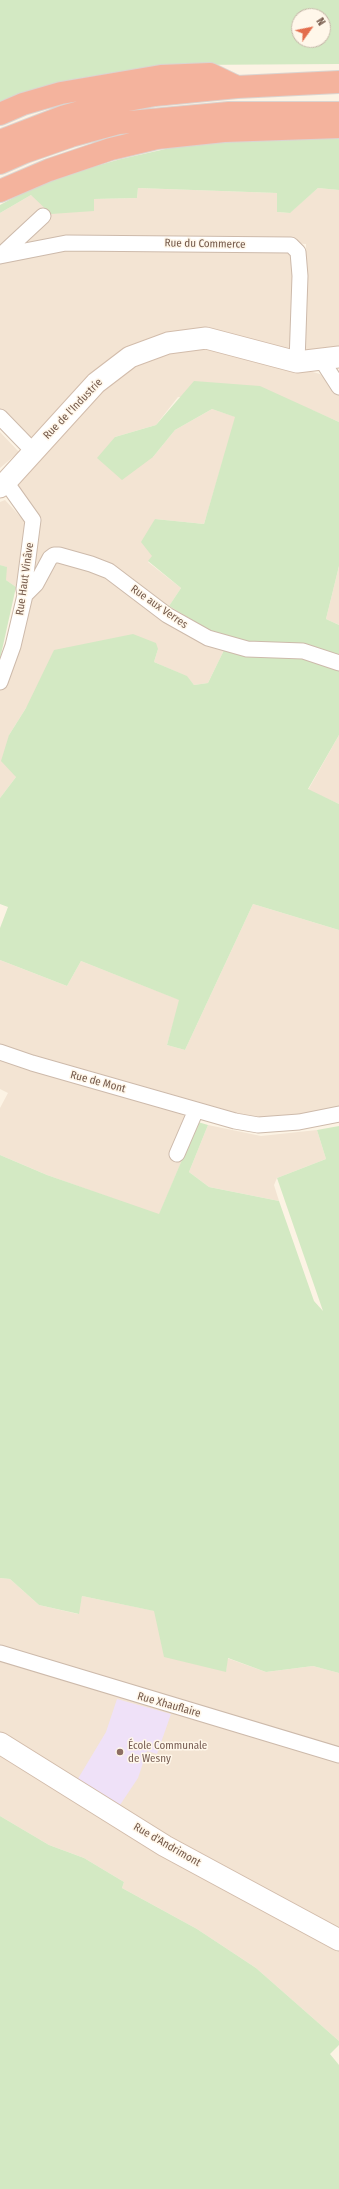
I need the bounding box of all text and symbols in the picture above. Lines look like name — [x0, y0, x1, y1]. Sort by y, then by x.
north arrow — [291, 8, 331, 48]
text: N — [313, 15, 328, 28]
street label: Rue du Commerce — [164, 237, 246, 251]
street label: Rue de l'Industrie — [41, 376, 105, 442]
street label: Rue Haut Vinâve — [13, 542, 37, 616]
street label: Rue aux Verres — [128, 583, 190, 631]
street label: Rue de Mont — [69, 1068, 127, 1096]
street label: Rue Xhauflaire — [136, 1690, 202, 1720]
place label: École Communale de Wesny — [128, 1739, 207, 1765]
marker: École Communale de Wesny — [115, 1747, 125, 1757]
street label: Rue d'Andrimont — [131, 1820, 203, 1870]

